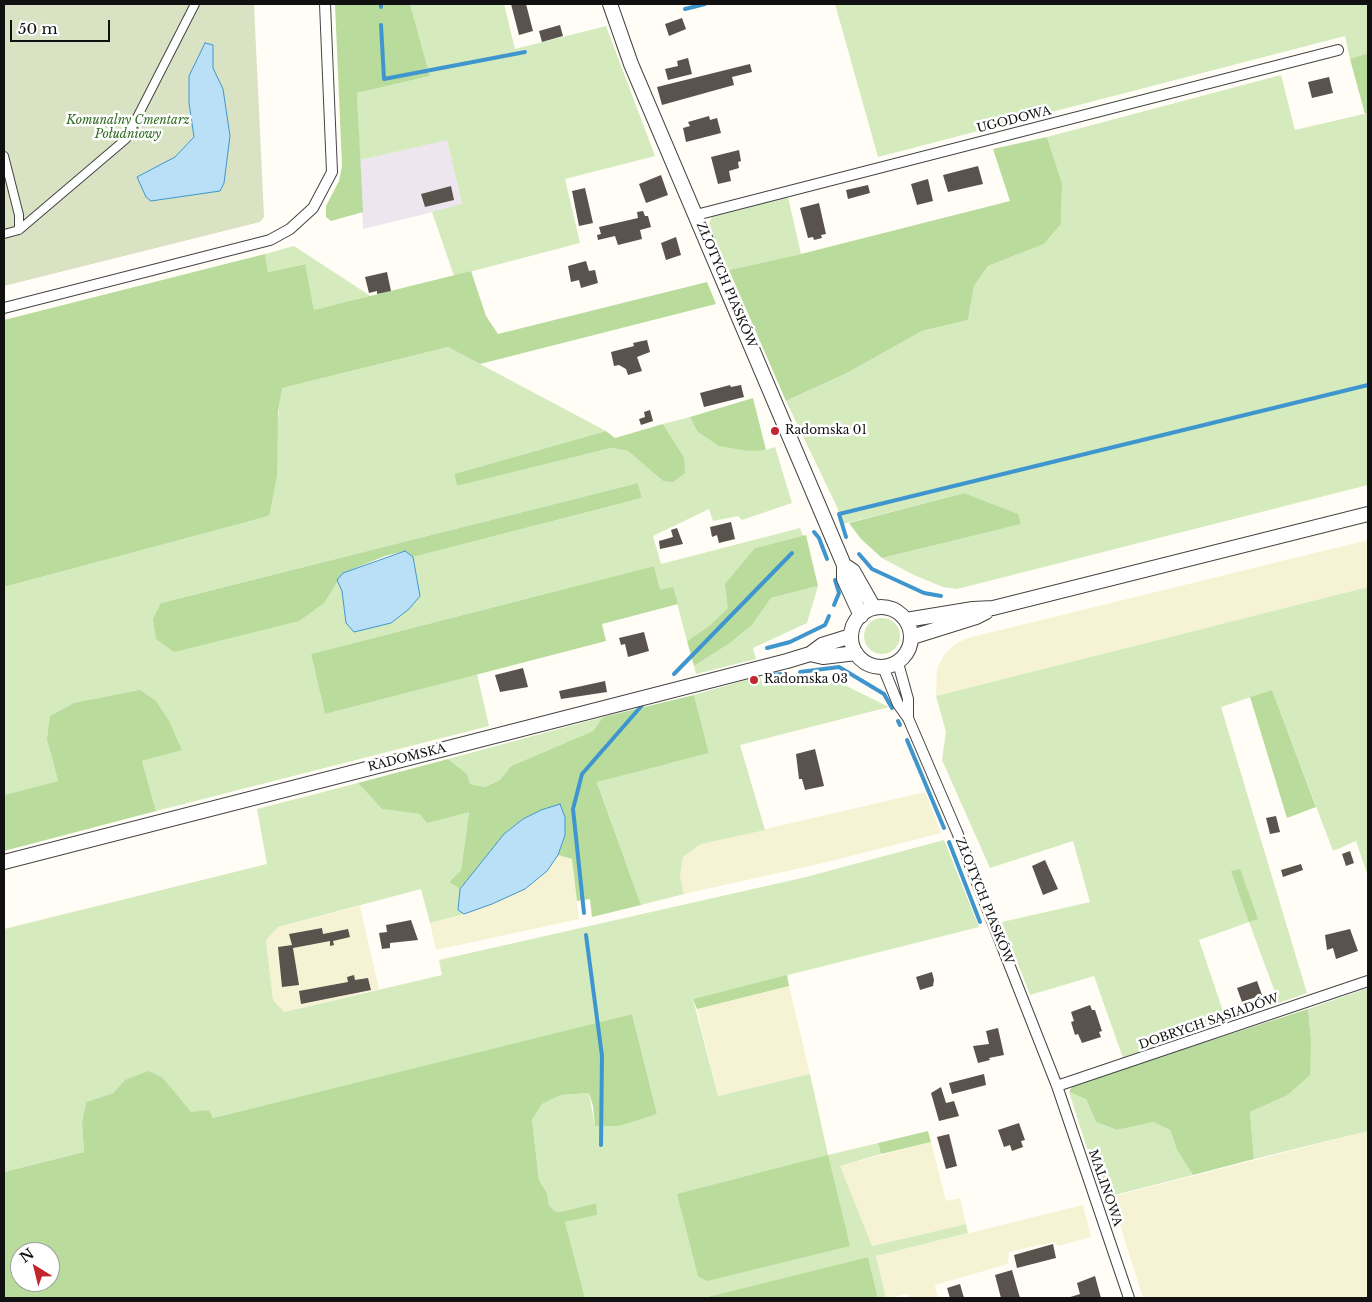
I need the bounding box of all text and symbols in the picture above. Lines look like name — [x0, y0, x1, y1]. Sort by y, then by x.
scale bar — [12, 10, 112, 42]
text: 50 m — [18, 19, 58, 38]
street label: UGODOWA — [975, 104, 1053, 136]
park label: Komunalny Cmentarz Południowy — [66, 114, 190, 142]
street label: ZŁOTYCH PIASKÓW — [693, 220, 759, 350]
place label: Radomska 01 — [785, 424, 867, 438]
marker: Radomska 01 — [769, 425, 781, 437]
place label: Radomska 03 — [764, 673, 848, 687]
marker: Radomska 03 — [748, 674, 760, 686]
street label: RADOMSKA — [366, 741, 448, 775]
street label: ZŁOTYCH PIASKÓW — [952, 835, 1016, 967]
street label: DOBRYCH SĄSIADÓW — [1137, 991, 1281, 1053]
street label: MALINOWA — [1085, 1148, 1125, 1228]
north arrow — [10, 1242, 60, 1292]
text: N — [16, 1245, 37, 1267]

